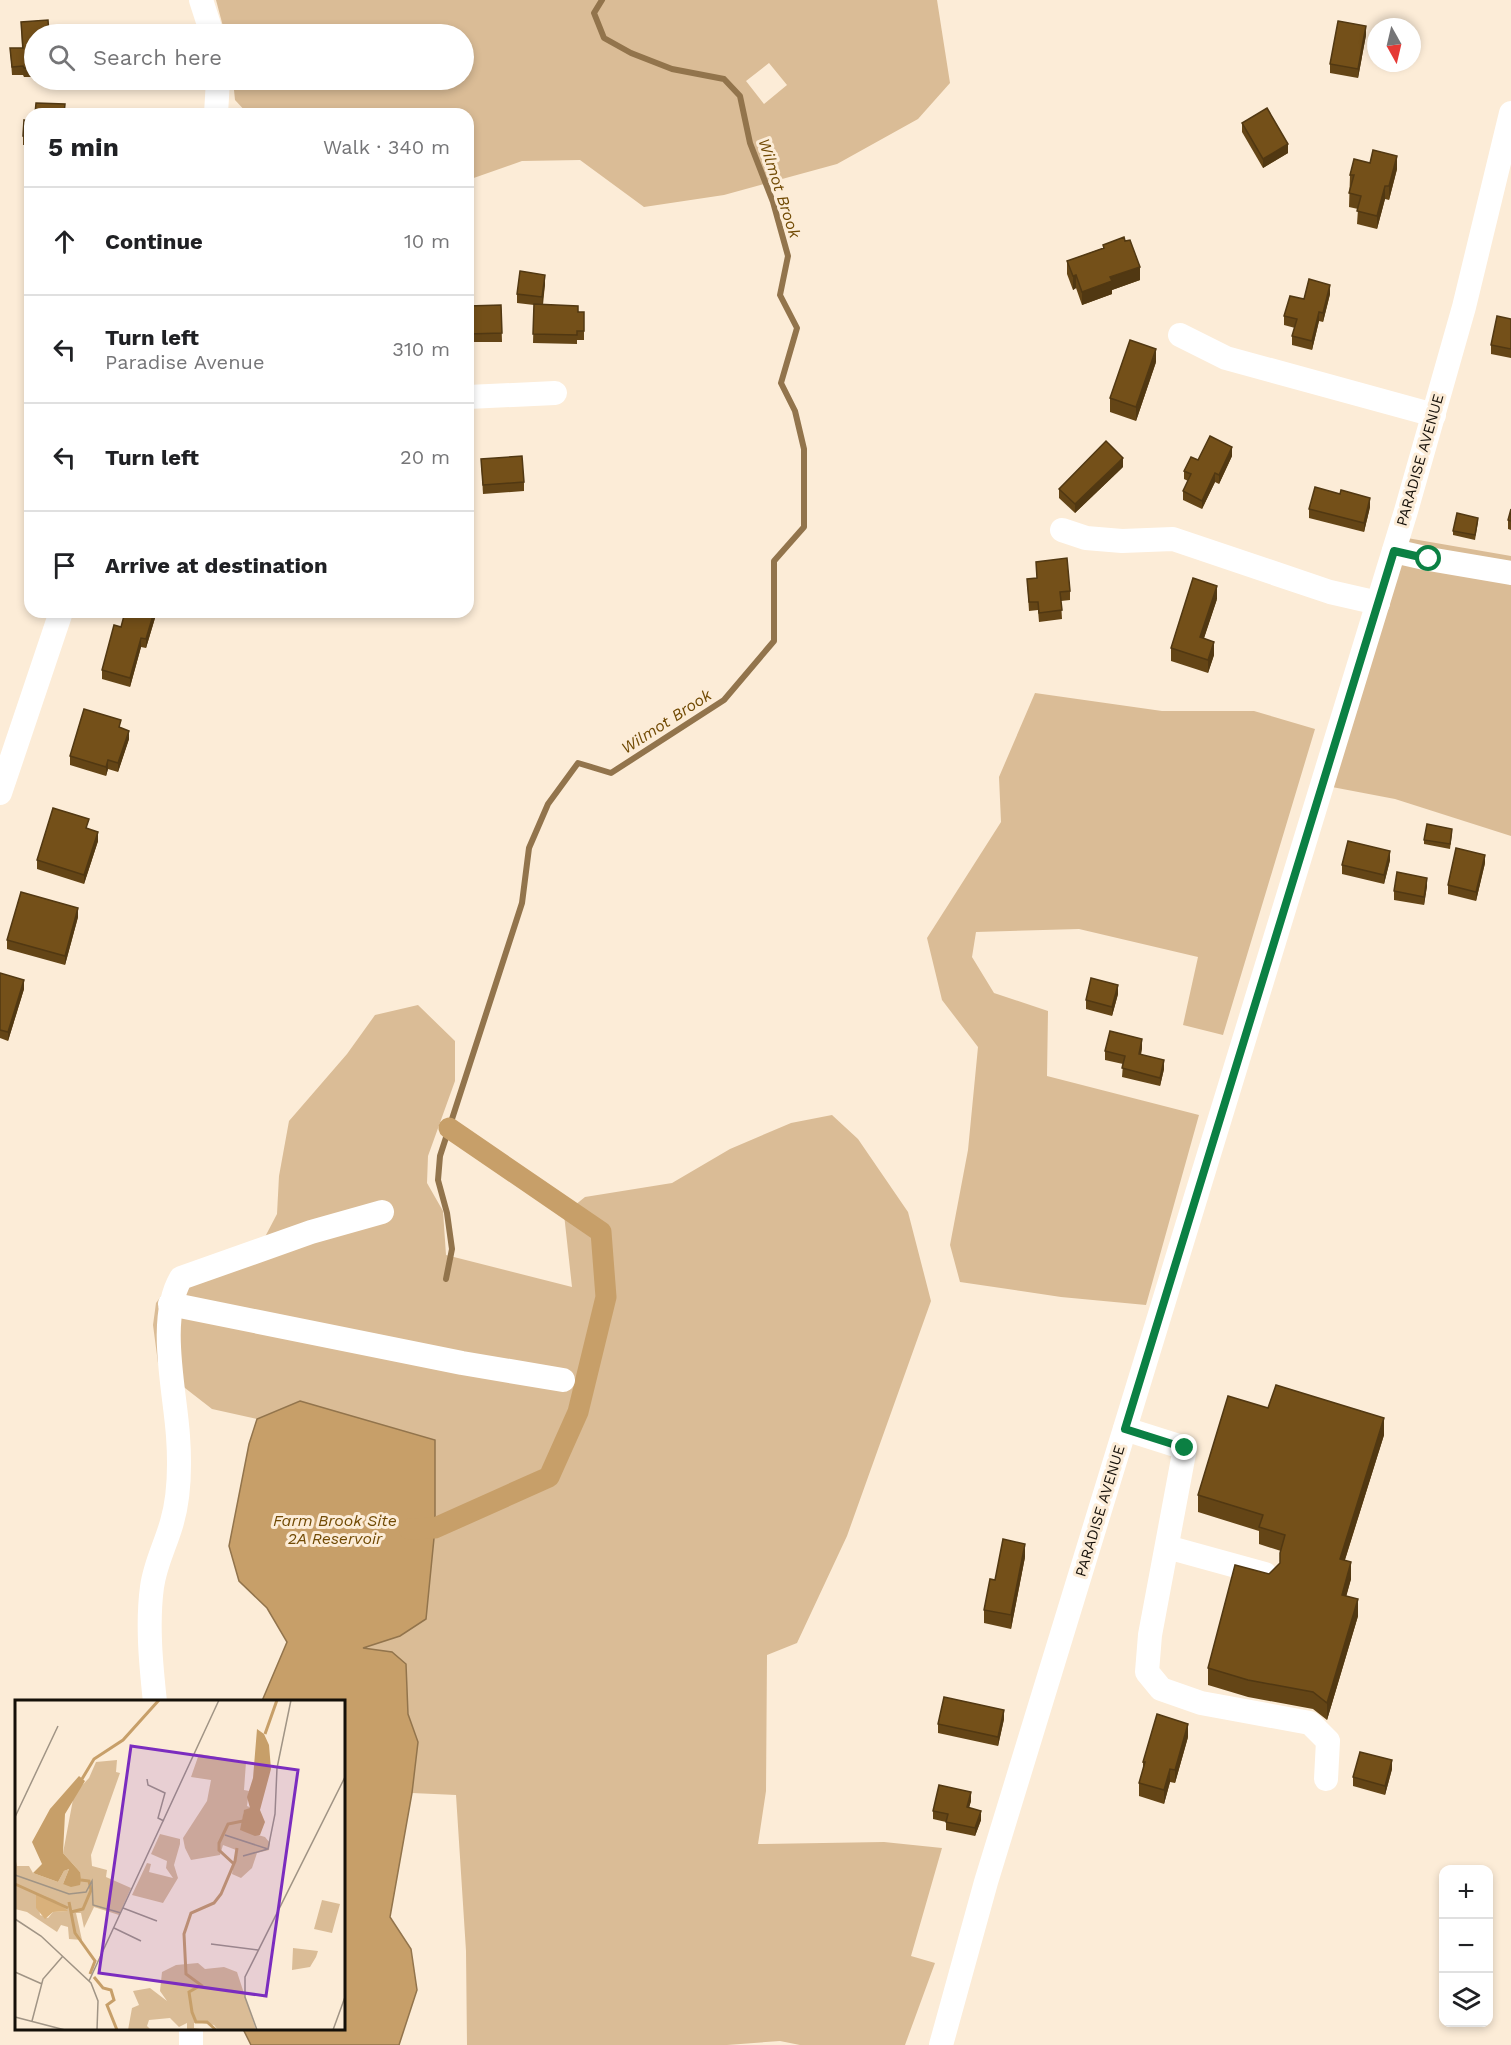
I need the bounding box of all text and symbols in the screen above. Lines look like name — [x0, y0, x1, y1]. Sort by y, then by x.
north arrow — [1367, 18, 1421, 72]
search box — [24, 24, 474, 90]
icon: search — [45, 41, 78, 74]
text: Search here — [93, 45, 222, 70]
text: 5 min — [48, 132, 119, 162]
text: Walk · 340 m — [323, 135, 450, 159]
water label: Wilmot Brook — [754, 136, 805, 242]
icon: ahead — [48, 225, 81, 258]
text: Continue — [105, 229, 203, 254]
text: 10 m — [404, 229, 450, 253]
text: Turn left — [105, 325, 199, 350]
icon: left — [48, 333, 81, 366]
text: 310 m — [392, 337, 450, 361]
text: Paradise Avenue — [105, 350, 264, 374]
street label: PARADISE AVENUE — [1393, 392, 1447, 528]
icon: left — [48, 441, 81, 474]
text: Turn left — [105, 445, 199, 470]
text: 20 m — [400, 445, 450, 469]
route start — [1415, 545, 1441, 571]
icon: arrive — [48, 549, 81, 582]
text: Arrive at destination — [105, 553, 328, 578]
water label: Wilmot Brook — [618, 684, 716, 758]
route end — [1171, 1434, 1197, 1460]
street label: PARADISE AVENUE — [1071, 1443, 1129, 1579]
water label: Farm Brook Site 2A Reservoir — [273, 1511, 397, 1548]
inset map — [15, 1700, 345, 2030]
map controls — [1439, 1865, 1493, 2027]
button: + — [1439, 1865, 1493, 1919]
button: − — [1439, 1919, 1493, 1973]
button: layers — [1439, 1973, 1493, 2027]

